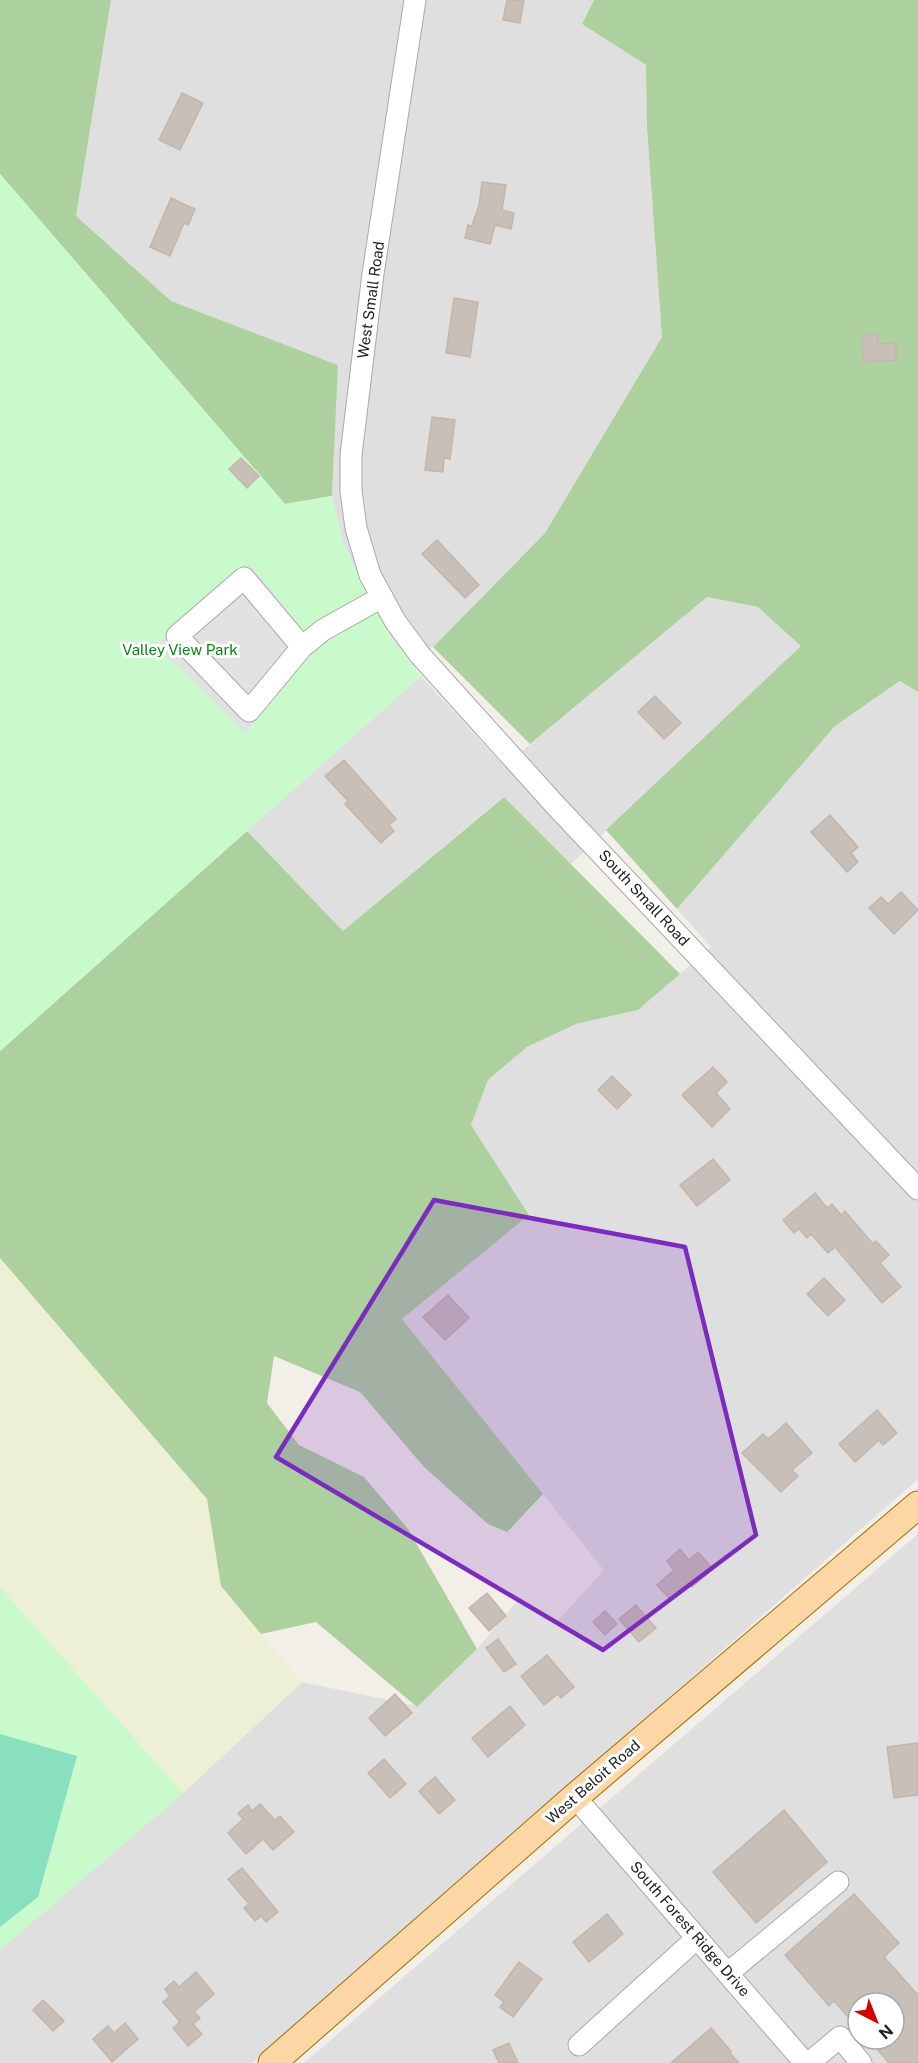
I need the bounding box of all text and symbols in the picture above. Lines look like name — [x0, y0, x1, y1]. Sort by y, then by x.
street label: West Small Road — [354, 240, 387, 360]
park label: Valley View Park — [122, 641, 238, 658]
street label: South Small Road — [596, 846, 693, 949]
street label: West Beloit Road — [542, 1736, 643, 1827]
street label: South Forest Ridge Drive — [627, 1858, 754, 2000]
north arrow — [846, 1991, 906, 2051]
text: N — [875, 2021, 897, 2043]

